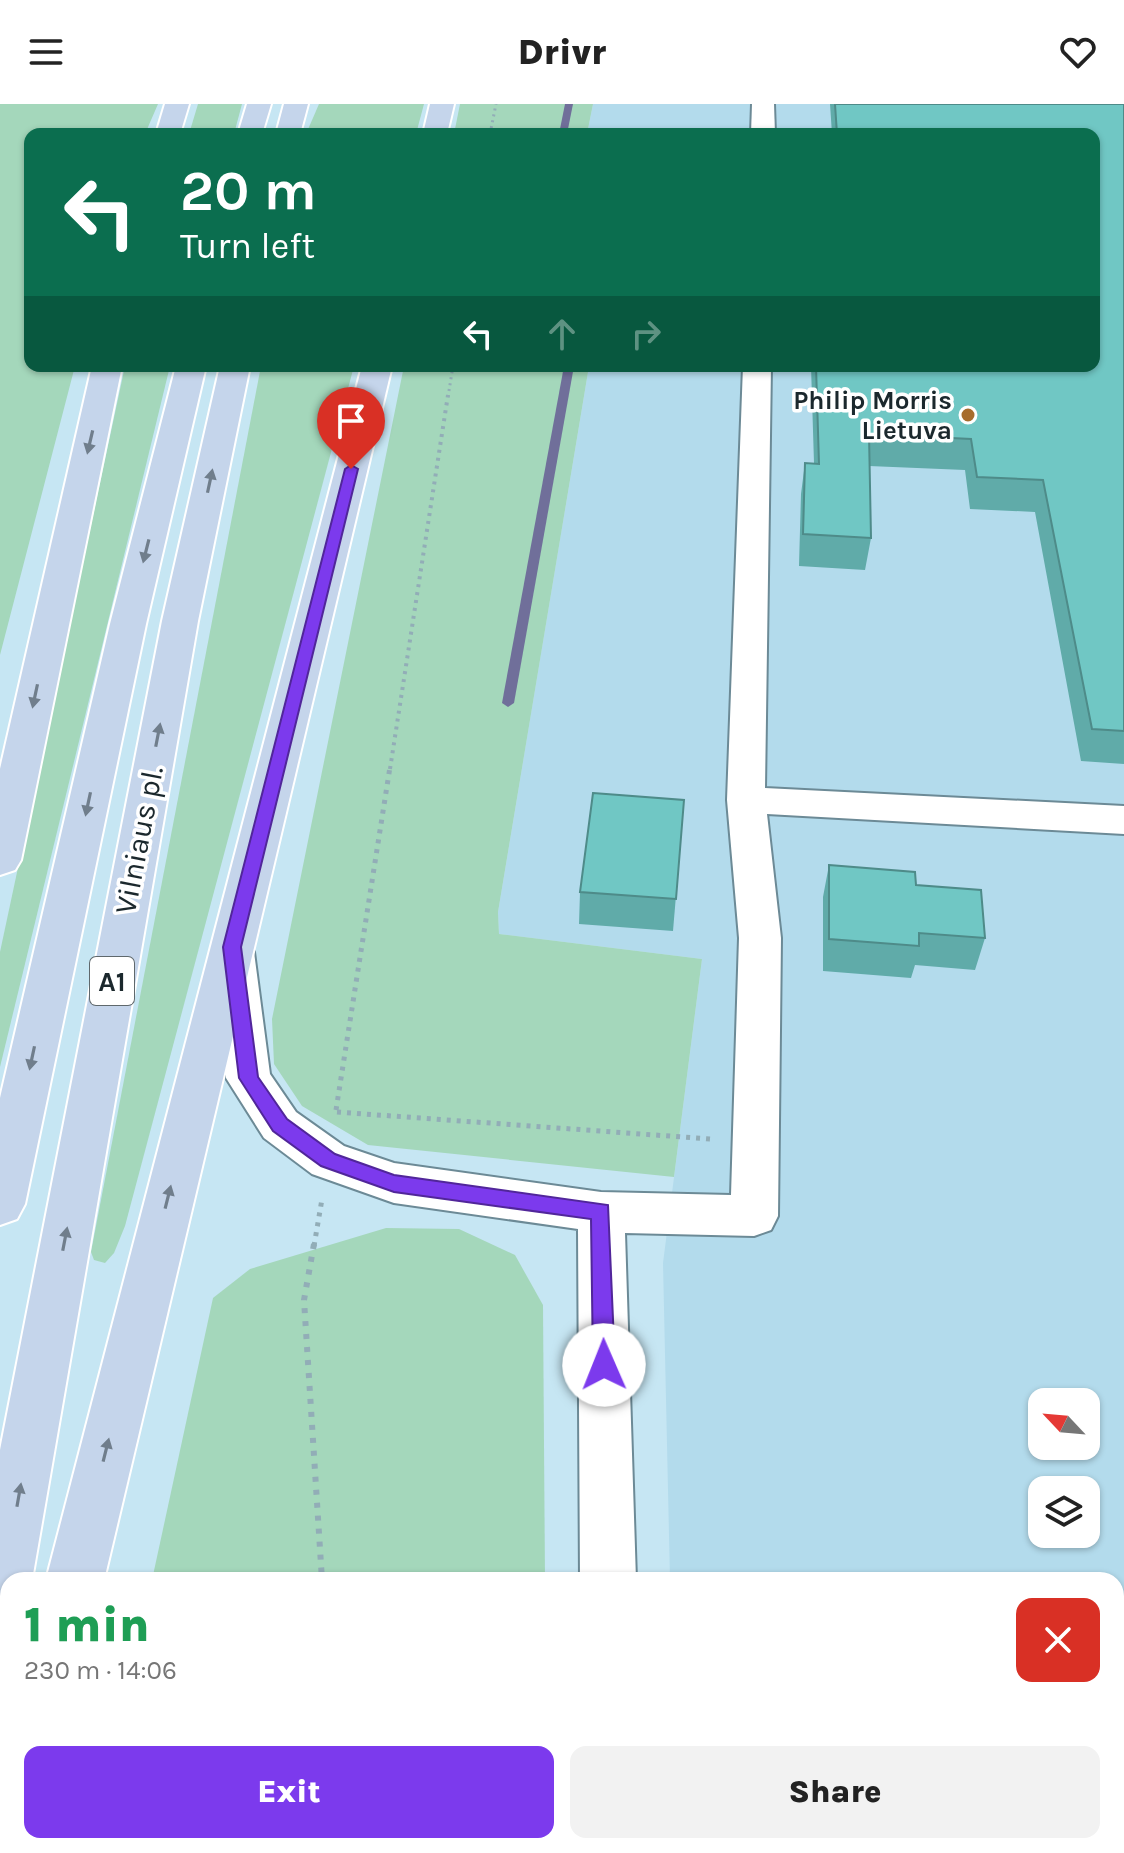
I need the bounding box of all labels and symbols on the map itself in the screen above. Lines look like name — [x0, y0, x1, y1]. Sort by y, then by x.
place label: Philip Morris Lietuva — [793, 385, 952, 446]
pin — [317, 387, 385, 469]
marker: Philip Morris Lietuva — [959, 406, 977, 424]
one-way arrow — [83, 430, 96, 455]
one-way arrow — [204, 468, 217, 493]
one-way arrow — [139, 538, 152, 563]
one-way arrow — [28, 684, 41, 709]
one-way arrow — [153, 723, 165, 748]
street label: Vilniaus pl. — [107, 763, 171, 917]
one-way arrow — [81, 792, 94, 817]
road number: A1 — [90, 957, 134, 1005]
one-way arrow — [25, 1046, 38, 1071]
one-way arrow — [162, 1185, 175, 1210]
one-way arrow — [59, 1226, 71, 1251]
position arrow — [562, 1323, 646, 1407]
north arrow — [1028, 1388, 1100, 1460]
one-way arrow — [101, 1437, 113, 1462]
one-way arrow — [13, 1482, 25, 1507]

